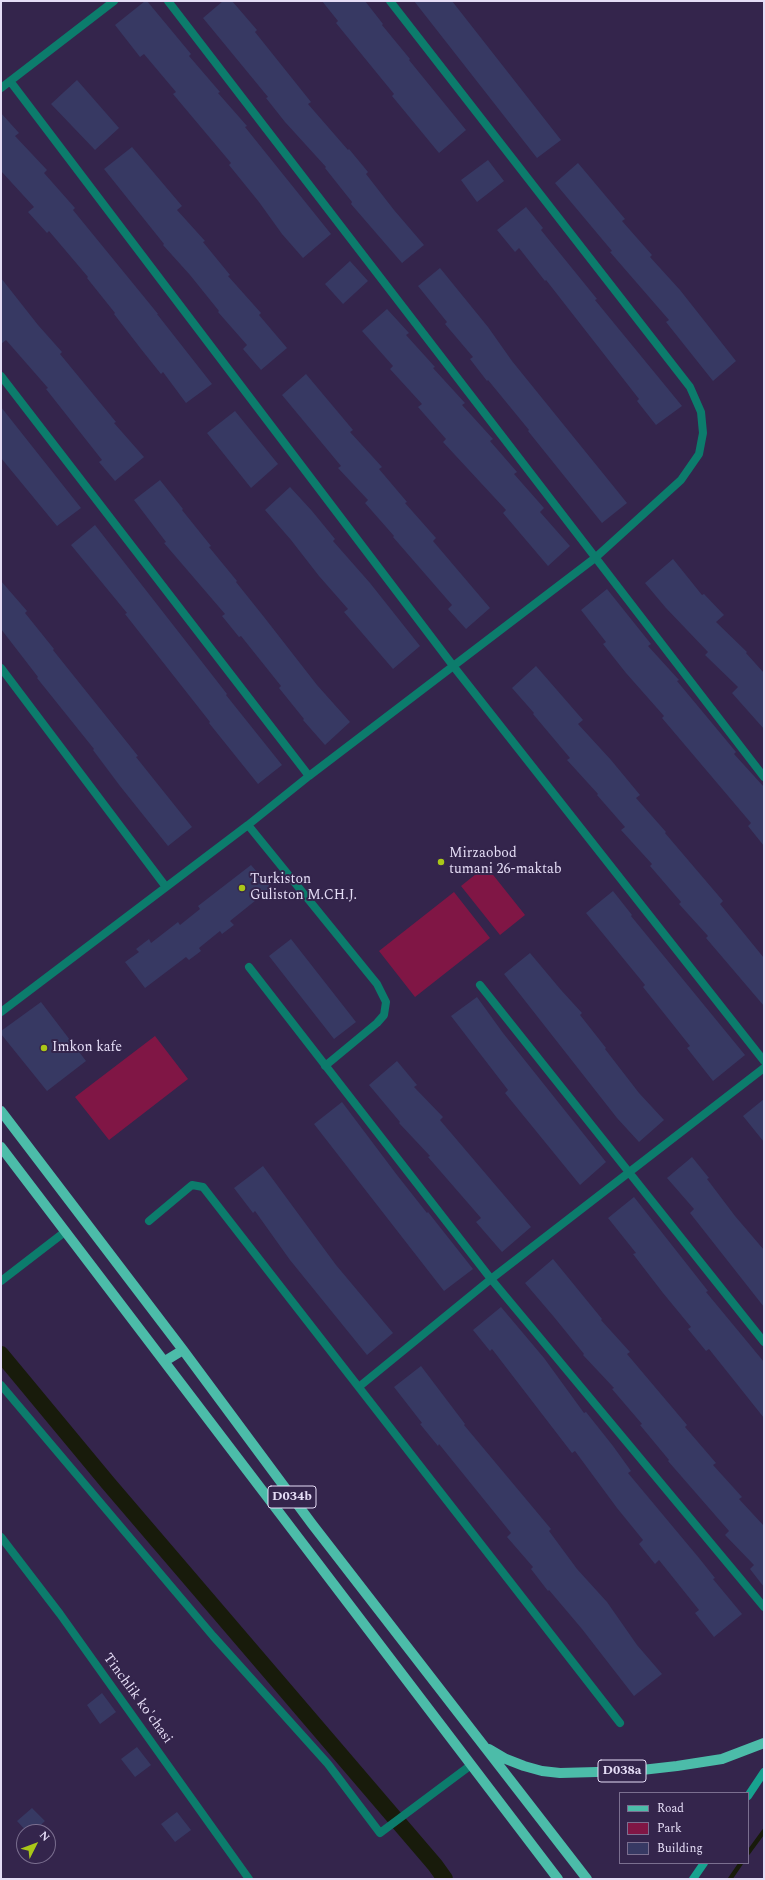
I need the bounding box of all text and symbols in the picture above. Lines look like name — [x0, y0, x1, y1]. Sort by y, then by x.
place label: Mirzaobod tumani 26-maktab — [449, 846, 562, 878]
marker: Mirzaobod tumani 26-maktab — [436, 857, 446, 867]
place label: Turkiston Guliston M.CH.J. — [250, 872, 357, 904]
marker: Turkiston Guliston M.CH.J. — [237, 883, 247, 893]
place label: Imkon kafe — [52, 1040, 122, 1056]
marker: Imkon kafe — [39, 1043, 49, 1053]
road number: D034b — [268, 1486, 316, 1508]
street label: Tinchlik ko'chasi — [99, 1651, 175, 1747]
road number: D038a — [598, 1760, 646, 1782]
legend — [619, 1792, 749, 1864]
text: Road — [657, 1799, 684, 1818]
text: Park — [657, 1819, 682, 1838]
north arrow — [16, 1824, 56, 1864]
text: N — [35, 1827, 54, 1845]
text: Building — [657, 1839, 703, 1858]

